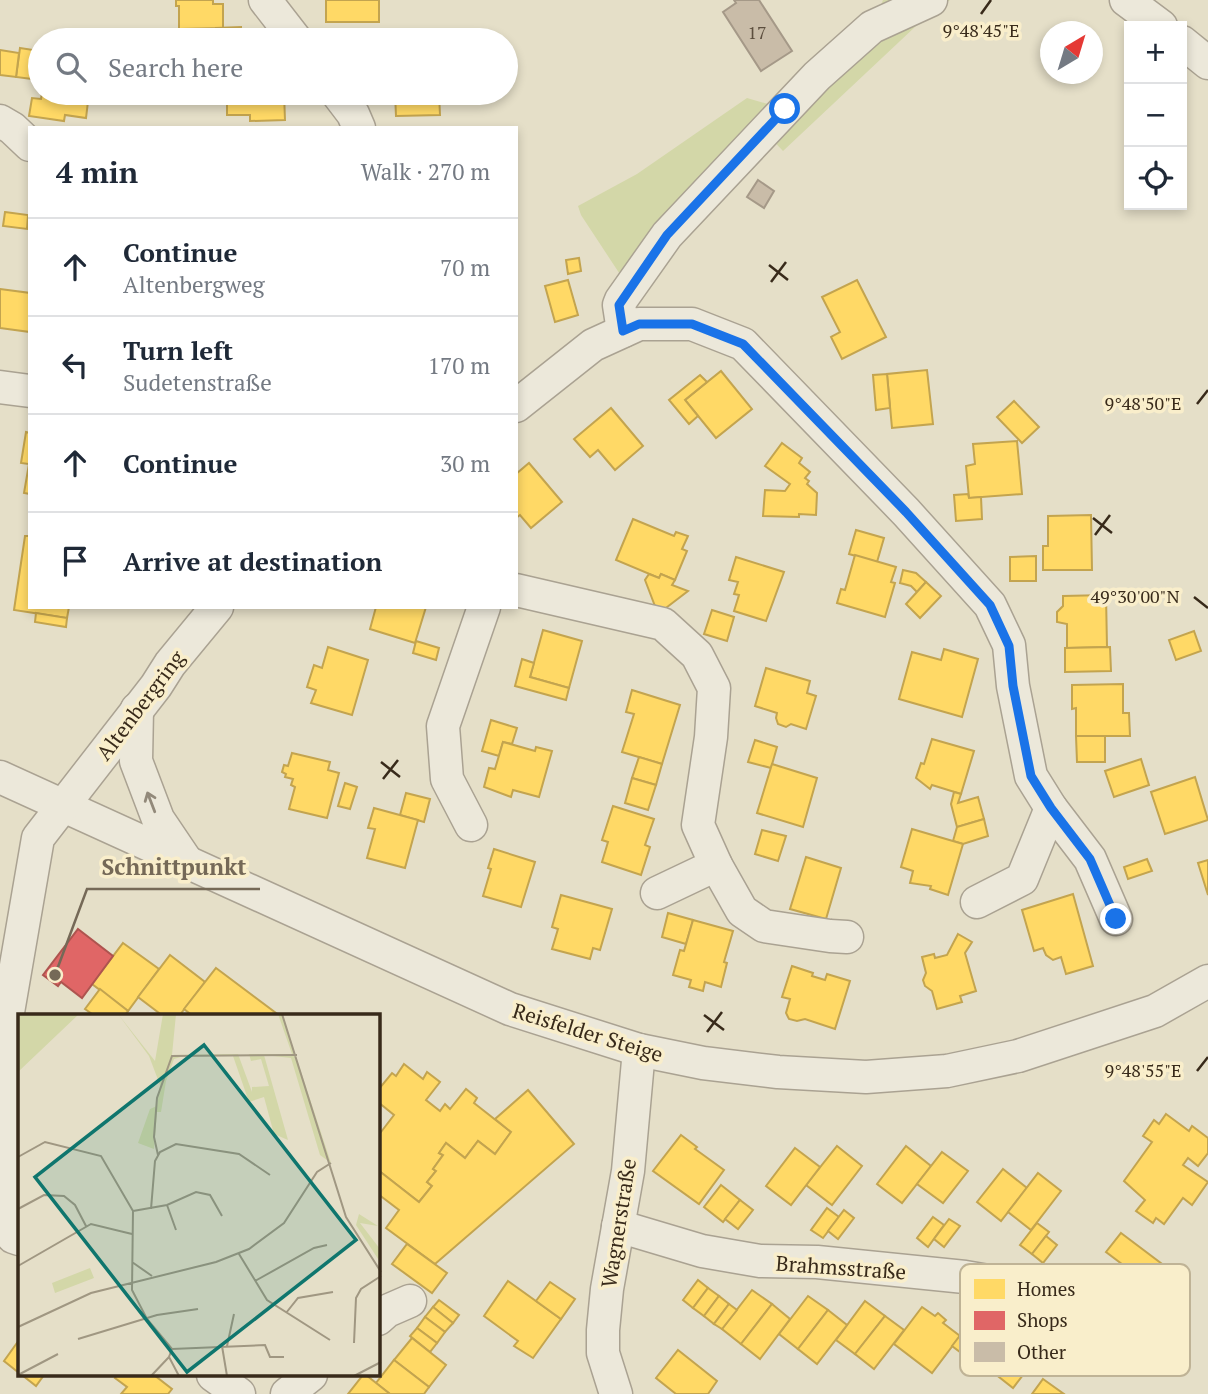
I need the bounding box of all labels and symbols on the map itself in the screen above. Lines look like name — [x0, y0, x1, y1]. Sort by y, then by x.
text: 9°48'45"E — [943, 18, 1019, 42]
house number: 17 — [747, 20, 767, 44]
north arrow — [1040, 21, 1103, 84]
route start — [769, 93, 800, 124]
text: 9°48'50"E — [1105, 391, 1181, 415]
text: 49°30'00"N — [1090, 584, 1180, 608]
street label: Altenbergring — [90, 644, 191, 766]
one-way arrow — [144, 791, 157, 813]
callout: Schnittpunkt — [87, 845, 260, 889]
text: Schnittpunkt — [102, 851, 246, 882]
route end — [1100, 903, 1131, 934]
street label: Reisfelder Steige — [510, 996, 666, 1068]
inset map — [18, 1014, 380, 1376]
text: 9°48'55"E — [1105, 1058, 1181, 1082]
street label: Wagnerstraße — [594, 1156, 642, 1290]
street label: Brahmsstraße — [775, 1248, 907, 1286]
legend — [960, 1264, 1190, 1376]
text: Homes — [1017, 1276, 1076, 1301]
text: Shops — [1017, 1307, 1068, 1332]
text: Other — [1017, 1339, 1067, 1364]

